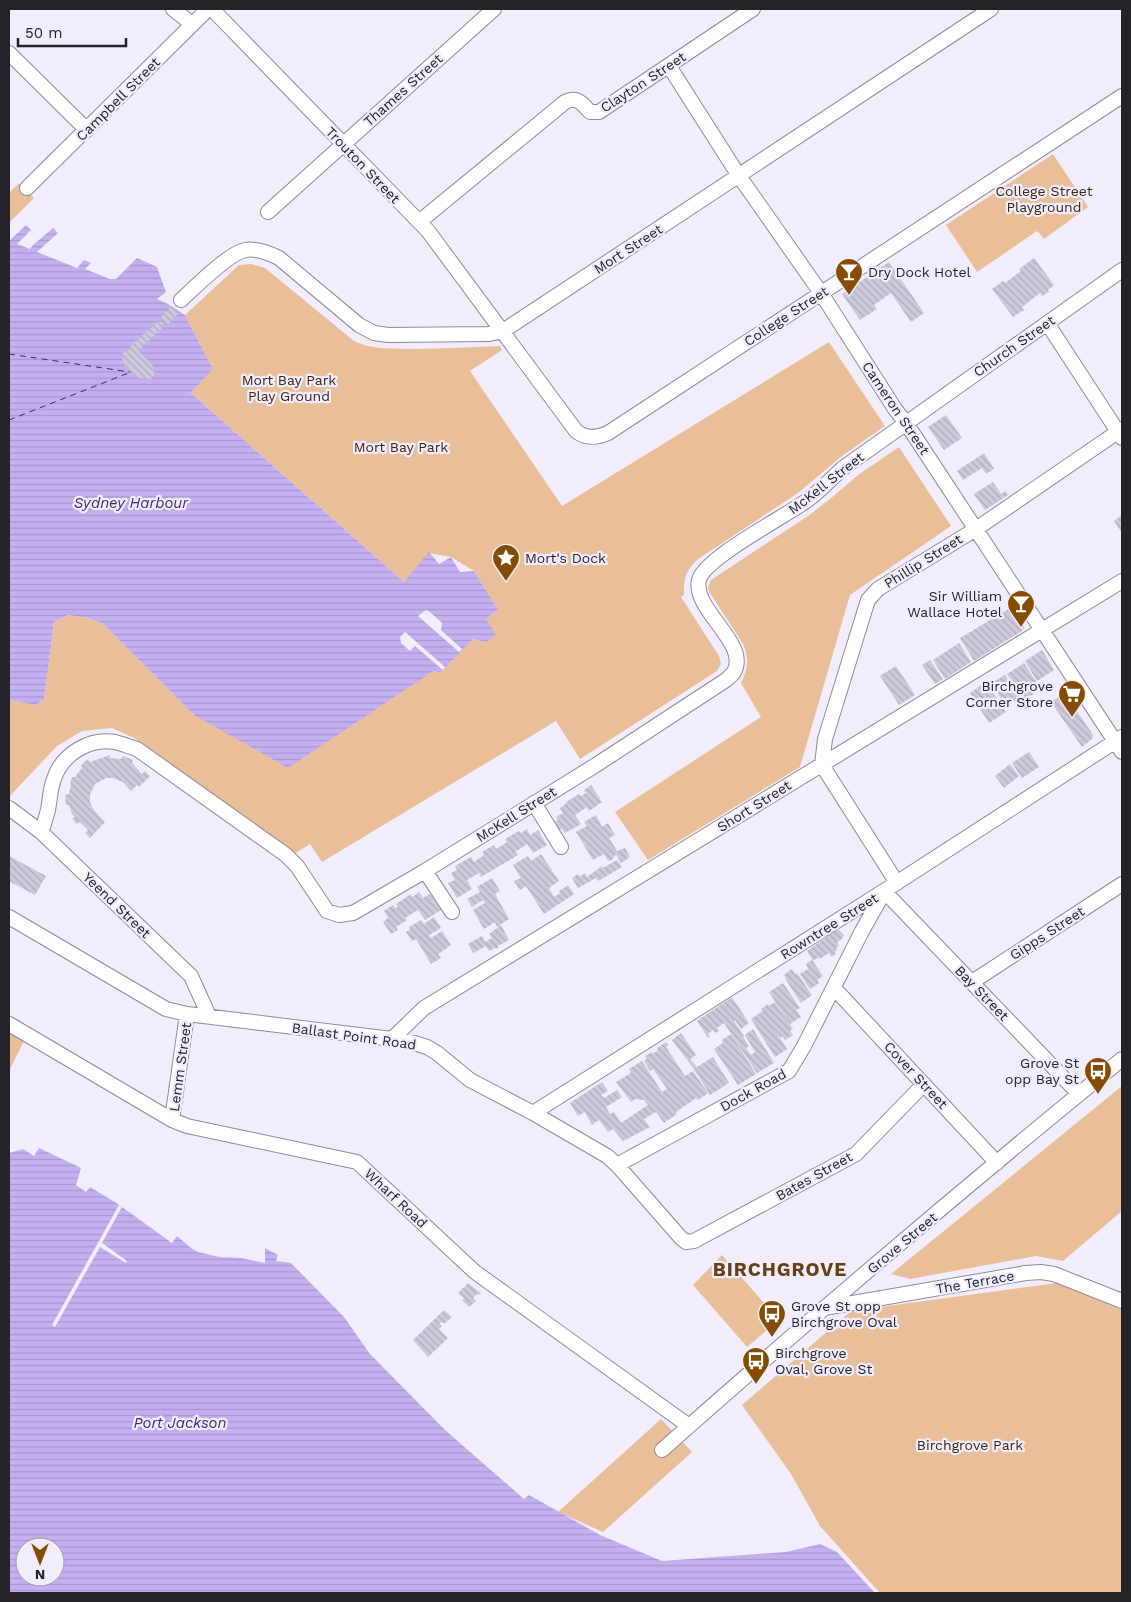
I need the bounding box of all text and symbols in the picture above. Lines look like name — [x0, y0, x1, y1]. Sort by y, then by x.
scale bar — [18, 15, 125, 47]
text: 50 m — [25, 24, 62, 42]
street label: Clayton Street — [597, 48, 689, 116]
street label: Thames Street — [360, 50, 446, 130]
street label: Campbell Street — [73, 54, 163, 144]
street label: Trouton Street — [323, 124, 404, 207]
park label: College Street Playground — [995, 183, 1093, 215]
street label: Mort Street — [591, 221, 665, 277]
bar icon: Dry Dock Hotel — [834, 257, 864, 296]
place label: Dry Dock Hotel — [868, 264, 972, 280]
street label: College Street — [741, 283, 831, 349]
street label: Church Street — [970, 312, 1058, 380]
street label: Cameron Street — [859, 359, 933, 458]
park label: Mort Bay Park Play Ground — [242, 372, 336, 404]
park label: Mort Bay Park — [354, 439, 448, 455]
street label: McKell Street — [785, 448, 867, 517]
water label: Sydney Harbour — [74, 494, 189, 512]
street label: Phillip Street — [881, 531, 965, 591]
place icon: Mort's Dock — [491, 543, 521, 582]
place label: Mort's Dock — [525, 550, 606, 566]
place label: Sir William Wallace Hotel — [907, 588, 1003, 620]
bar icon: Sir William Wallace Hotel — [1006, 589, 1036, 628]
place label: Birchgrove Corner Store — [966, 678, 1053, 710]
supermarket icon: Birchgrove Corner Store — [1057, 679, 1087, 718]
street label: Short Street — [714, 777, 794, 835]
street label: McKell Street — [473, 783, 559, 845]
street label: Yeend Street — [80, 869, 154, 941]
street label: Rowntree Street — [777, 889, 881, 962]
street label: Gipps Street — [1007, 903, 1087, 963]
street label: Bay Street — [952, 962, 1012, 1024]
street label: Ballast Point Road — [291, 1019, 417, 1053]
street label: Lemm Street — [166, 1021, 194, 1113]
street label: Cover Street — [881, 1038, 951, 1112]
place label: Grove St opp Bay St — [1005, 1055, 1079, 1087]
bus stop icon: Grove St opp Bay St — [1083, 1056, 1113, 1095]
street label: Dock Road — [717, 1065, 789, 1115]
street label: Bates Street — [773, 1148, 855, 1204]
street label: Wharf Road — [361, 1165, 431, 1231]
street label: Grove Street — [864, 1209, 940, 1277]
district label: BIRCHGROVE — [713, 1258, 847, 1281]
street label: The Terrace — [935, 1267, 1015, 1297]
place label: Grove St opp Birchgrove Oval — [791, 1298, 898, 1330]
bus stop icon: Grove St opp Birchgrove Oval — [757, 1299, 787, 1338]
place label: Birchgrove Oval, Grove St — [775, 1345, 872, 1377]
bus stop icon: Birchgrove Oval, Grove St — [741, 1346, 771, 1385]
water label: Port Jackson — [134, 1414, 226, 1432]
park label: Birchgrove Park — [917, 1437, 1023, 1453]
north arrow — [15, 1537, 65, 1587]
text: N — [35, 1567, 45, 1583]

